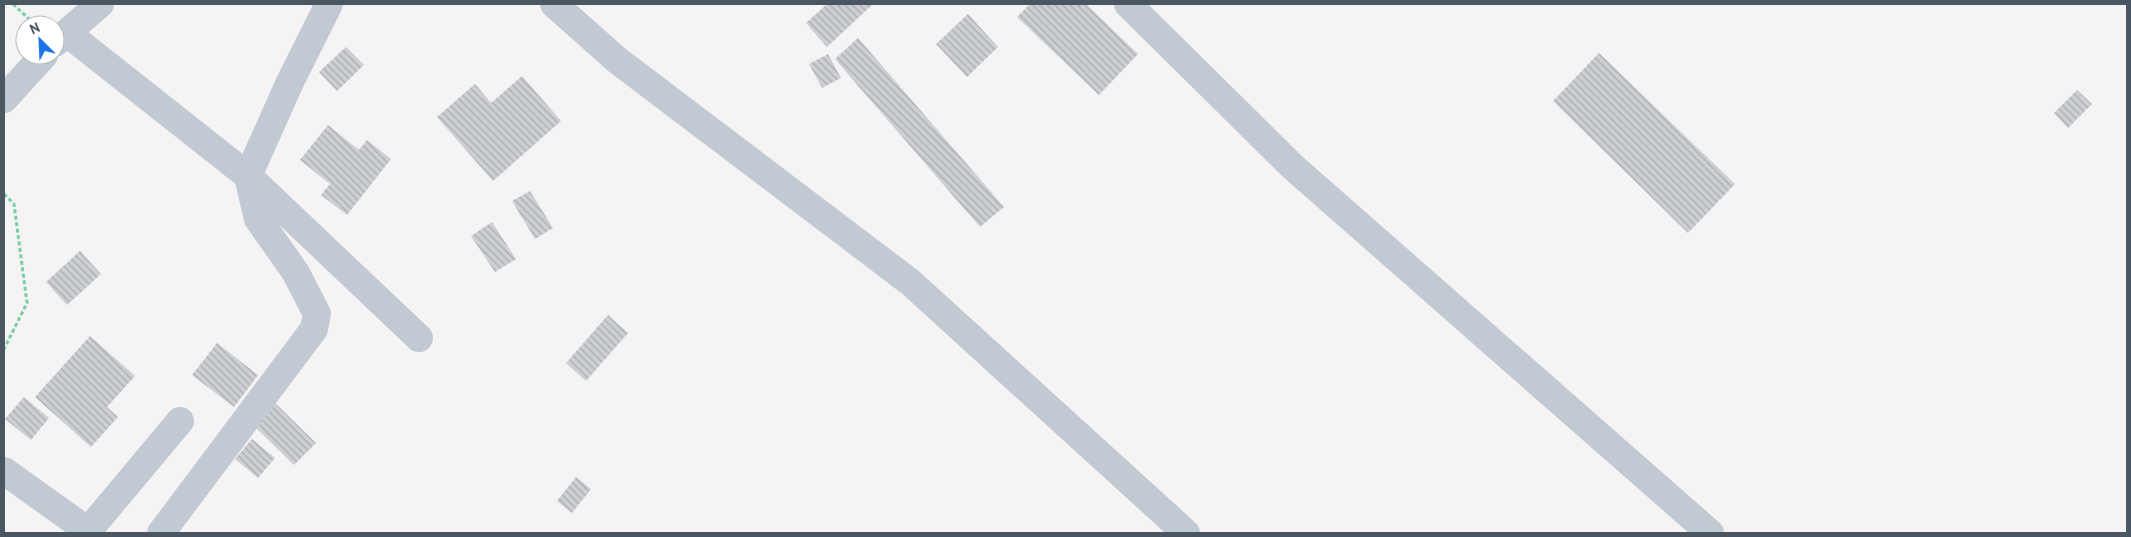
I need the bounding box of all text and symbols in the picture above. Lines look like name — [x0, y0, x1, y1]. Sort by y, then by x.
north arrow — [15, 15, 65, 65]
text: N — [27, 18, 43, 38]

